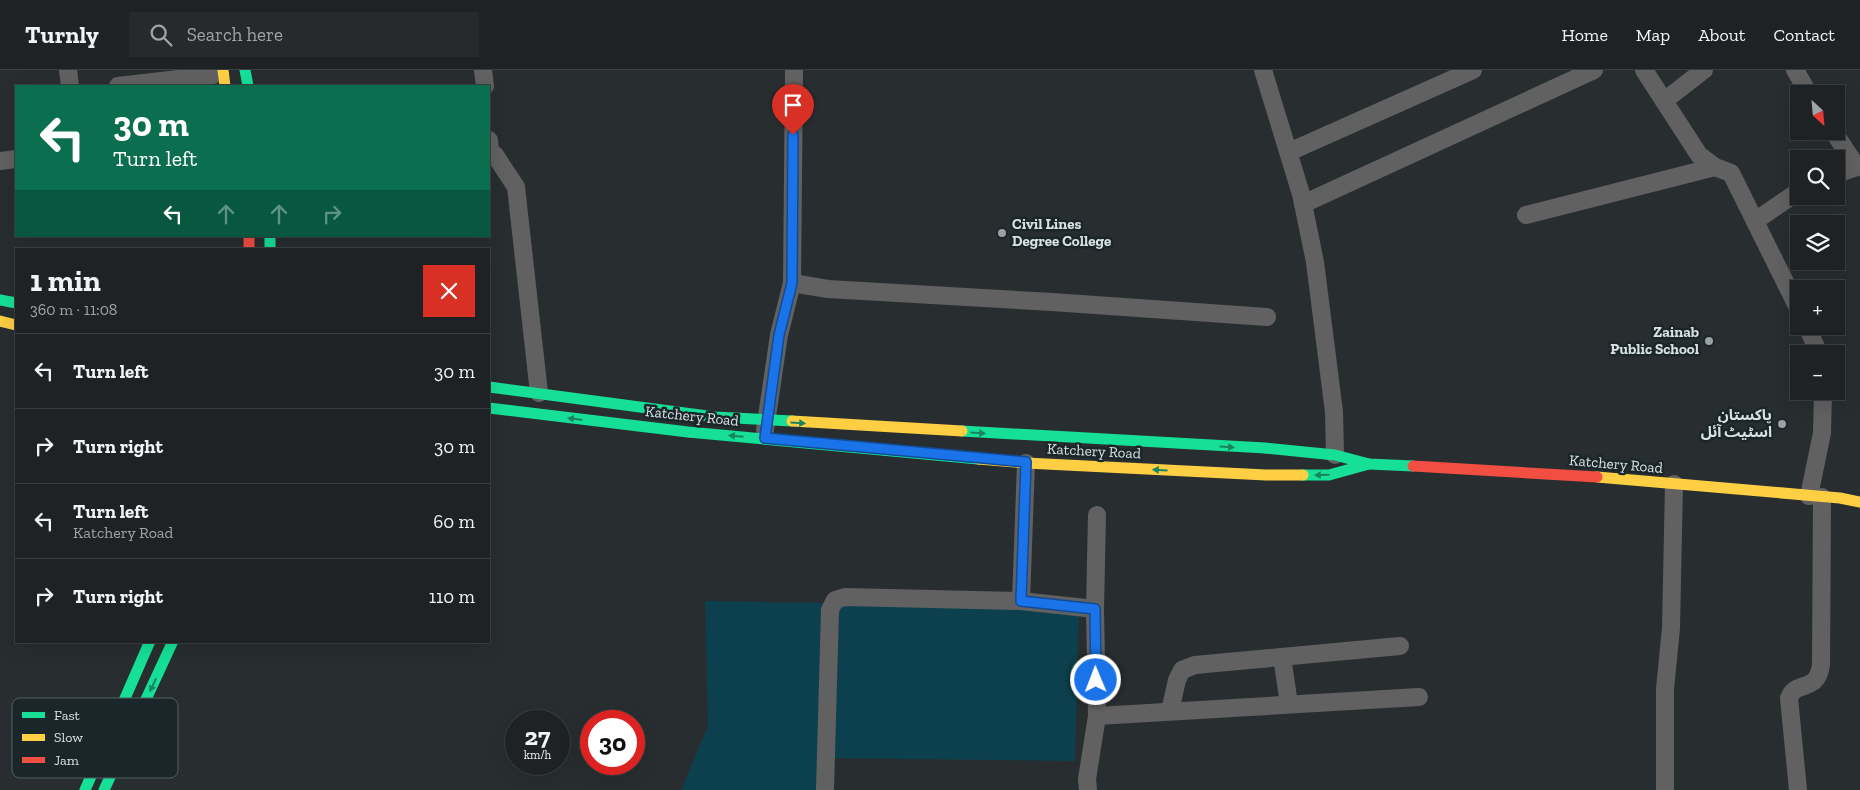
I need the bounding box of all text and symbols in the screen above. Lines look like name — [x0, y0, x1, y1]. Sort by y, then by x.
search box — [129, 12, 479, 57]
text: Turnly — [25, 20, 99, 49]
icon: search — [147, 21, 175, 49]
text: Search here — [187, 23, 283, 46]
text: Home — [1561, 24, 1608, 46]
text: Map — [1636, 24, 1670, 46]
text: About — [1698, 24, 1745, 46]
text: Contact — [1773, 24, 1835, 46]
pin — [772, 84, 814, 135]
north arrow — [1790, 85, 1845, 140]
map controls — [1790, 85, 1845, 400]
icon: arrive — [779, 91, 807, 119]
text: 30 m — [113, 103, 189, 145]
icon: left — [30, 105, 95, 170]
text: Turn left — [113, 145, 197, 172]
button: search — [1790, 150, 1845, 205]
icon: left — [159, 200, 187, 228]
icon: ahead — [212, 200, 240, 228]
icon: ahead — [265, 200, 293, 228]
icon: right — [318, 200, 346, 228]
place label: Civil Lines Degree College — [1012, 215, 1111, 250]
button: layers — [1790, 215, 1845, 270]
marker: Civil Lines Degree College — [996, 227, 1008, 239]
text: 1 min — [30, 263, 101, 299]
button: close — [423, 265, 475, 317]
button: + — [1790, 280, 1845, 335]
text: 360 m · 11:08 — [30, 300, 117, 319]
place label: Zainab Public School — [1610, 323, 1699, 358]
marker: Zainab Public School — [1703, 335, 1715, 347]
button: − — [1790, 345, 1845, 400]
icon: left — [30, 357, 58, 385]
text: Turn left — [73, 360, 148, 383]
text: 30 m — [434, 360, 475, 383]
street label: Katchery Road — [644, 402, 740, 430]
place label: پاکستان اسٹیٹ آئل — [1701, 406, 1772, 441]
one-way arrow — [566, 415, 582, 423]
marker: پاکستان اسٹیٹ آئل — [1776, 418, 1788, 430]
one-way arrow — [790, 419, 806, 427]
one-way arrow — [970, 430, 986, 438]
icon: right — [30, 432, 58, 460]
one-way arrow — [728, 432, 744, 440]
text: Turn right — [73, 435, 163, 458]
text: 30 m — [434, 435, 475, 458]
street label: Katchery Road — [1047, 440, 1142, 462]
one-way arrow — [1219, 443, 1235, 451]
street label: Katchery Road — [1568, 451, 1664, 477]
one-way arrow — [1151, 465, 1167, 473]
one-way arrow — [1314, 471, 1330, 479]
text: Turn left — [73, 500, 148, 523]
icon: left — [30, 507, 58, 535]
text: 60 m — [433, 510, 475, 533]
text: Katchery Road — [73, 523, 173, 542]
icon: right — [30, 582, 58, 610]
text: Turn right — [73, 585, 163, 608]
text: 110 m — [429, 585, 475, 608]
position arrow — [1069, 653, 1121, 705]
one-way arrow — [148, 678, 156, 692]
legend — [12, 698, 178, 778]
text: Fast — [54, 707, 81, 724]
speed limit sign: 30 — [580, 710, 645, 775]
text: 27 — [525, 721, 550, 751]
text: Slow — [54, 729, 83, 746]
text: km/h — [524, 748, 551, 762]
text: Jam — [54, 752, 79, 769]

